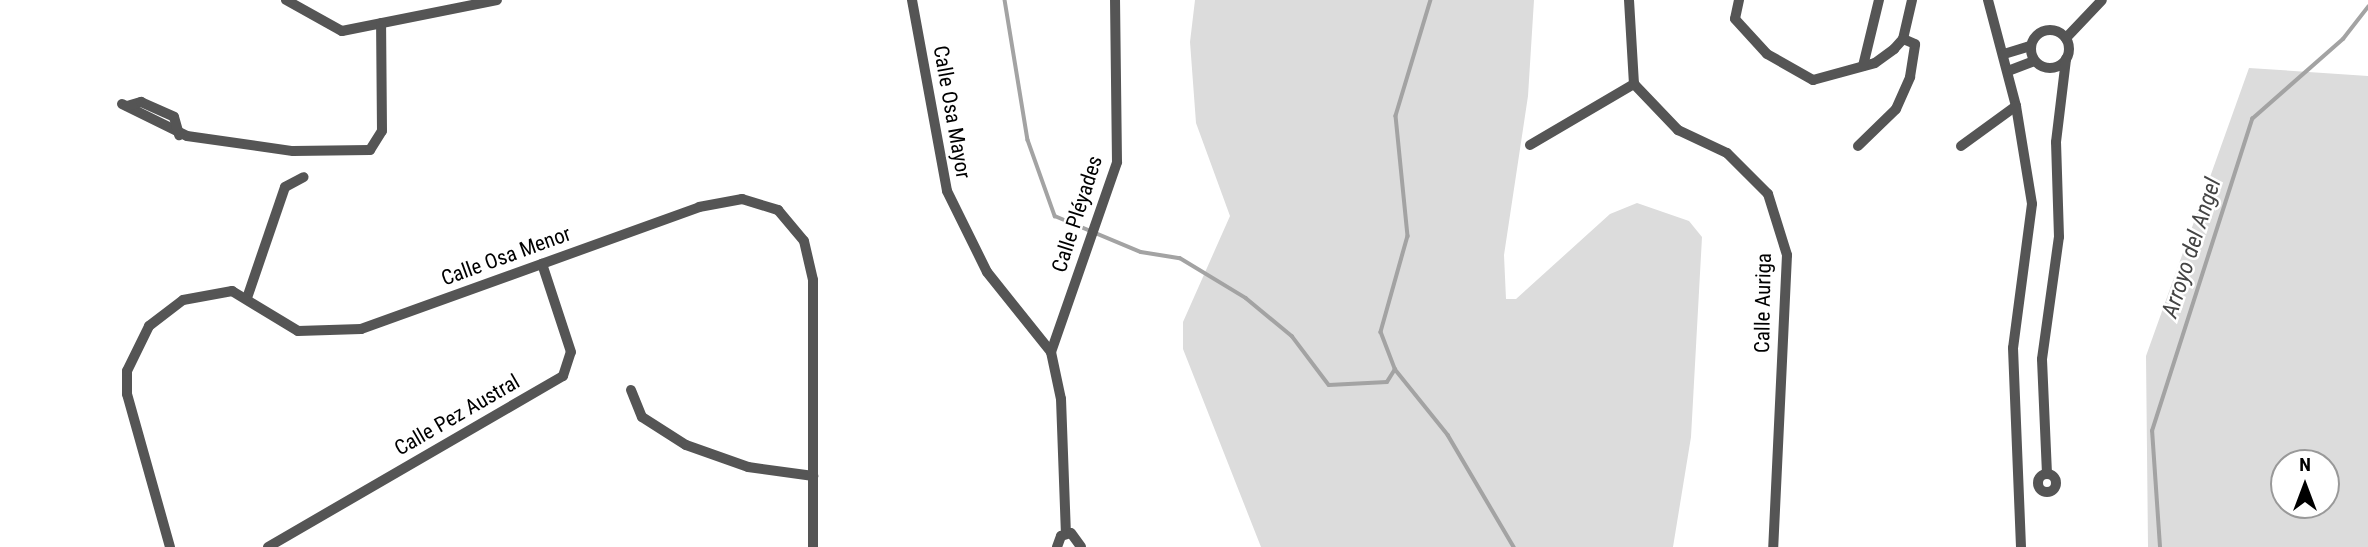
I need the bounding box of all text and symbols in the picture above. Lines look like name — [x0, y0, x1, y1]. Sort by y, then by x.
street label: Calle Osa Mayor — [928, 44, 976, 180]
street label: Calle Pléyades — [1046, 153, 1108, 275]
water label: Arroyo del Angel — [2156, 175, 2228, 321]
street label: Calle Osa Menor — [438, 221, 574, 291]
street label: Calle Auriga — [1750, 253, 1776, 353]
street label: Calle Pez Austral — [390, 369, 524, 461]
north arrow — [2270, 449, 2340, 519]
text: N — [2299, 453, 2311, 476]

